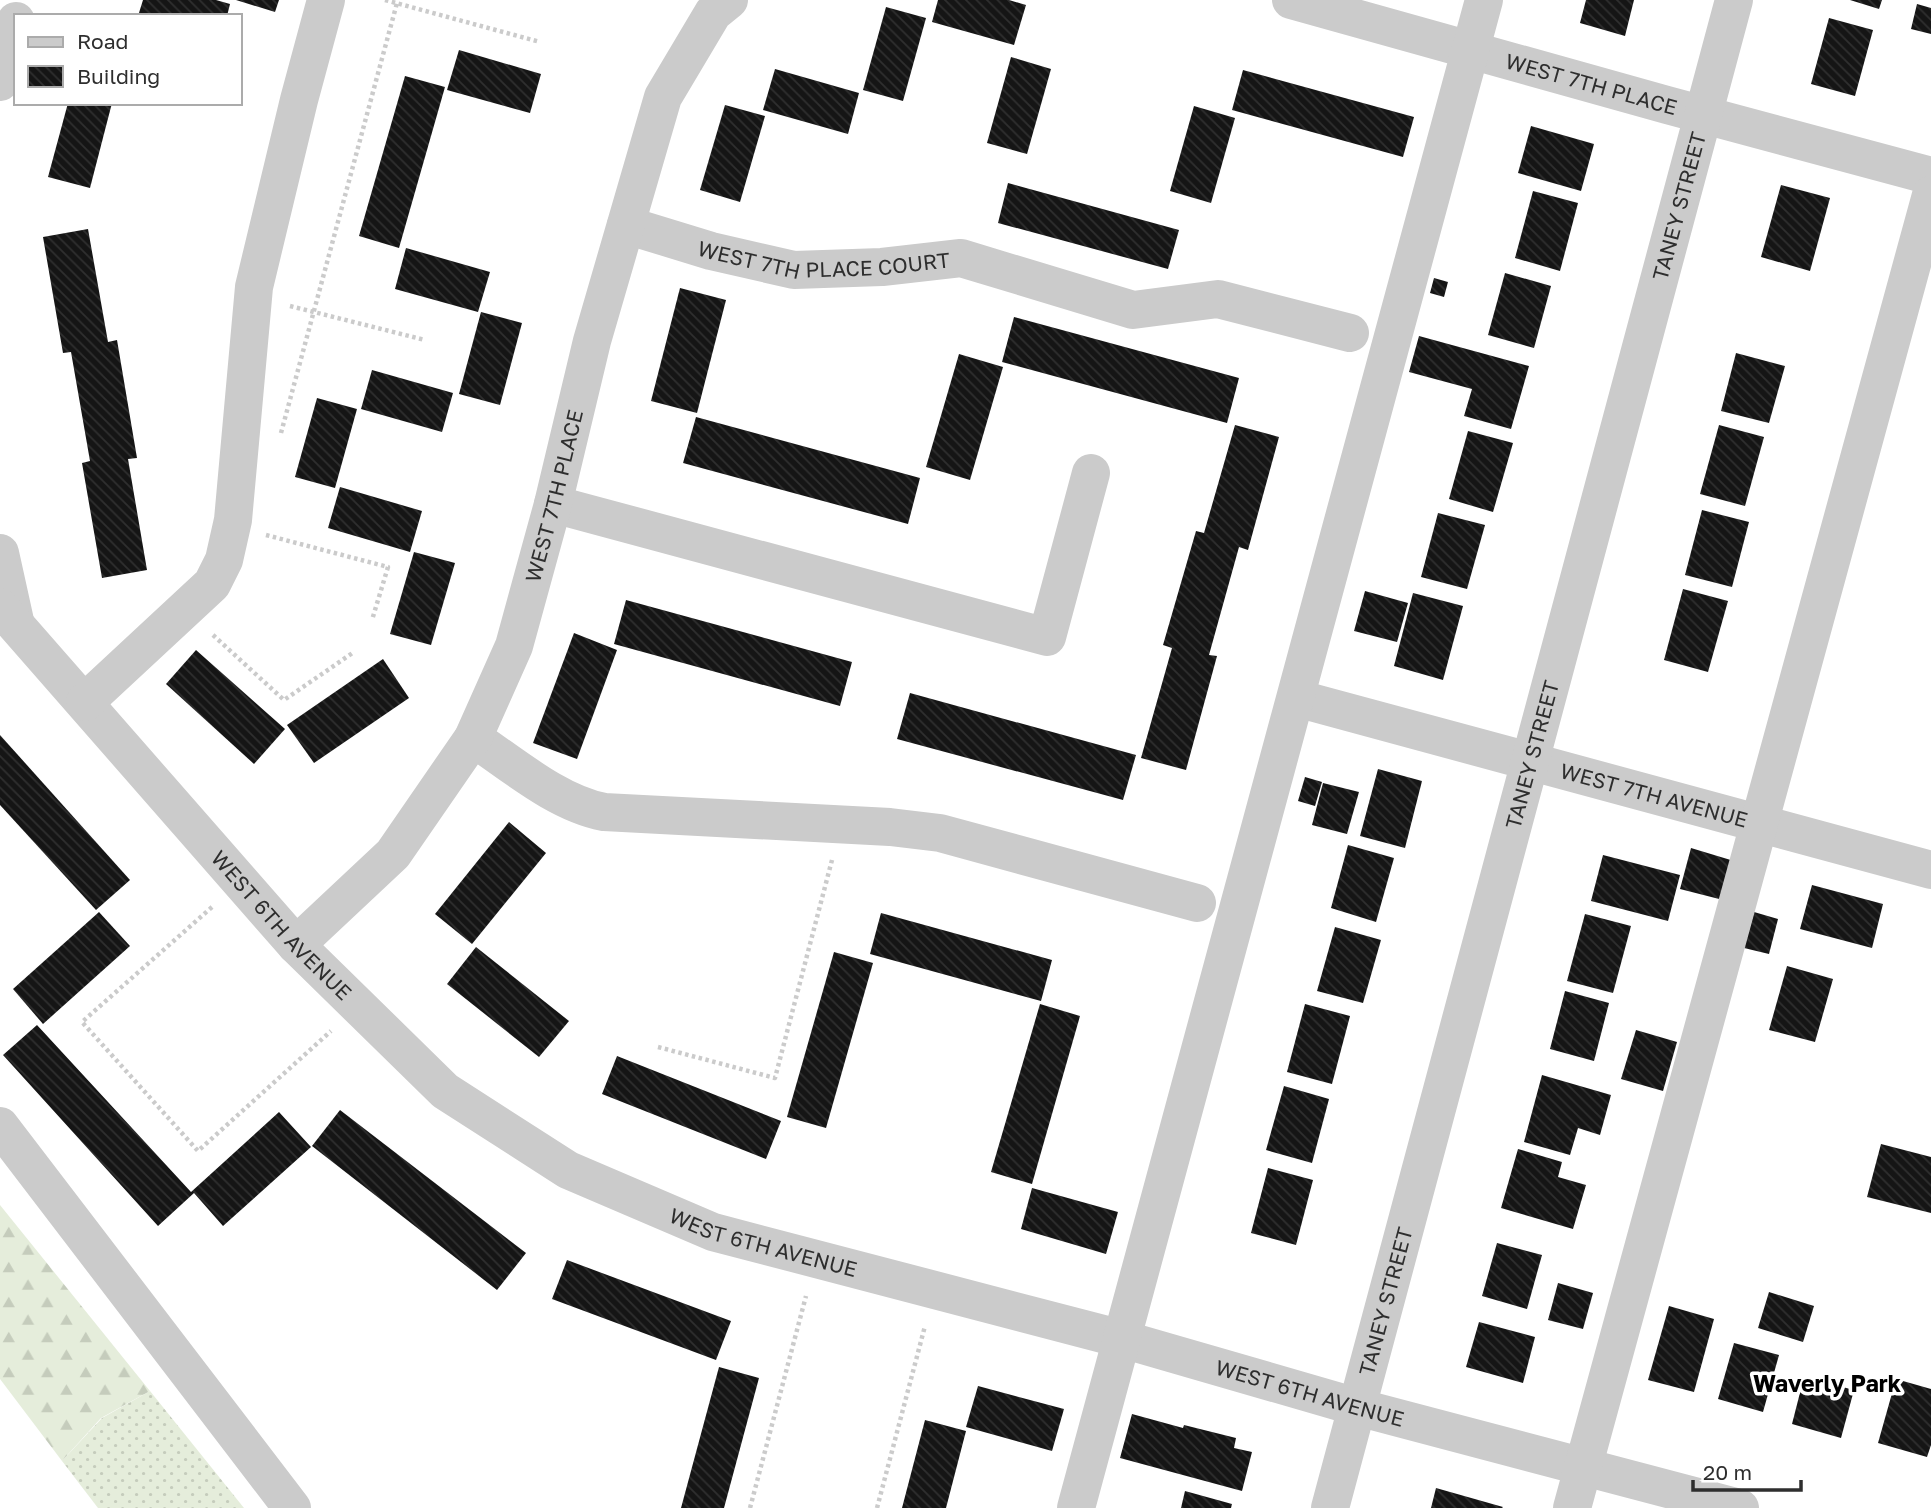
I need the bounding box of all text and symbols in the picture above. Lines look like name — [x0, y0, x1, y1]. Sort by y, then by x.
legend — [14, 14, 242, 105]
text: Road — [77, 28, 128, 54]
street label: WEST 7TH PLACE — [1503, 48, 1680, 120]
text: Building — [77, 63, 160, 89]
street label: TANEY STREET — [1647, 129, 1711, 283]
street label: WEST 7TH PLACE COURT — [695, 235, 951, 284]
street label: WEST 7TH PLACE — [519, 407, 588, 585]
street label: TANEY STREET — [1500, 678, 1564, 832]
street label: WEST 7TH AVENUE — [1558, 757, 1751, 833]
street label: WEST 6TH AVENUE — [206, 845, 357, 1005]
street label: WEST 6TH AVENUE — [665, 1202, 860, 1282]
street label: TANEY STREET — [1353, 1224, 1418, 1378]
street label: WEST 6TH AVENUE — [1213, 1354, 1407, 1432]
district label: Waverly Park — [1753, 1369, 1902, 1397]
scale bar — [1693, 1448, 1801, 1492]
text: 20 m — [1703, 1459, 1752, 1485]

